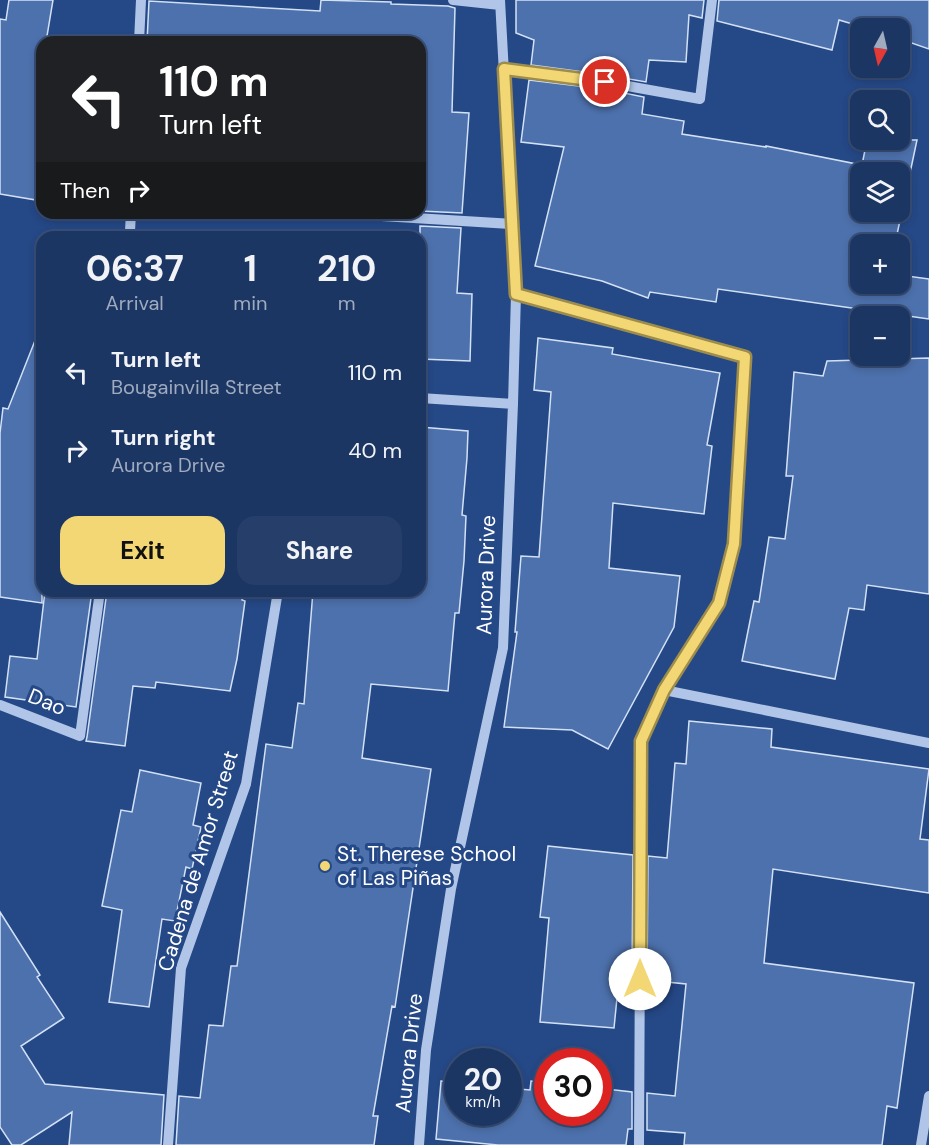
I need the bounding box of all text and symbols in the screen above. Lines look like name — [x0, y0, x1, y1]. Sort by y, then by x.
north arrow — [850, 18, 910, 78]
map controls — [850, 18, 910, 366]
text: 110 m — [159, 54, 269, 109]
pin — [579, 56, 630, 107]
icon: left — [60, 60, 138, 138]
icon: arrive — [588, 65, 621, 98]
button: search — [850, 90, 910, 150]
text: Turn left — [159, 107, 262, 142]
button: layers — [850, 162, 910, 222]
icon: right — [122, 174, 155, 207]
text: Then — [60, 176, 110, 205]
button: + — [850, 234, 910, 294]
text: 06:37 — [86, 245, 184, 292]
text: 1 — [244, 245, 257, 292]
text: 210 — [317, 245, 376, 292]
text: Arrival — [106, 290, 164, 316]
text: min — [233, 290, 267, 316]
text: m — [338, 290, 356, 316]
button: − — [850, 306, 910, 366]
text: Turn left — [111, 345, 201, 374]
icon: left — [60, 356, 93, 389]
text: 110 m — [348, 358, 402, 387]
text: Bougainvilla Street — [111, 374, 282, 400]
text: Turn right — [111, 423, 216, 452]
icon: right — [60, 434, 93, 467]
text: 40 m — [348, 436, 402, 465]
text: Aurora Drive — [111, 452, 225, 478]
street label: Aurora Drive — [470, 514, 502, 635]
button: Exit — [60, 516, 225, 585]
button: Share — [237, 516, 402, 585]
street label: Dao — [24, 682, 70, 722]
street label: Cadena de Amor Street — [151, 747, 245, 975]
place label: St. Therese School of Las Piñas — [337, 840, 516, 892]
marker: St. Therese School of Las Piñas — [318, 859, 332, 873]
position arrow — [608, 947, 672, 1011]
street label: Aurora Drive — [389, 992, 429, 1114]
speed limit sign: 30 — [534, 1048, 612, 1126]
text: 20 — [464, 1060, 502, 1099]
text: km/h — [465, 1092, 501, 1112]

